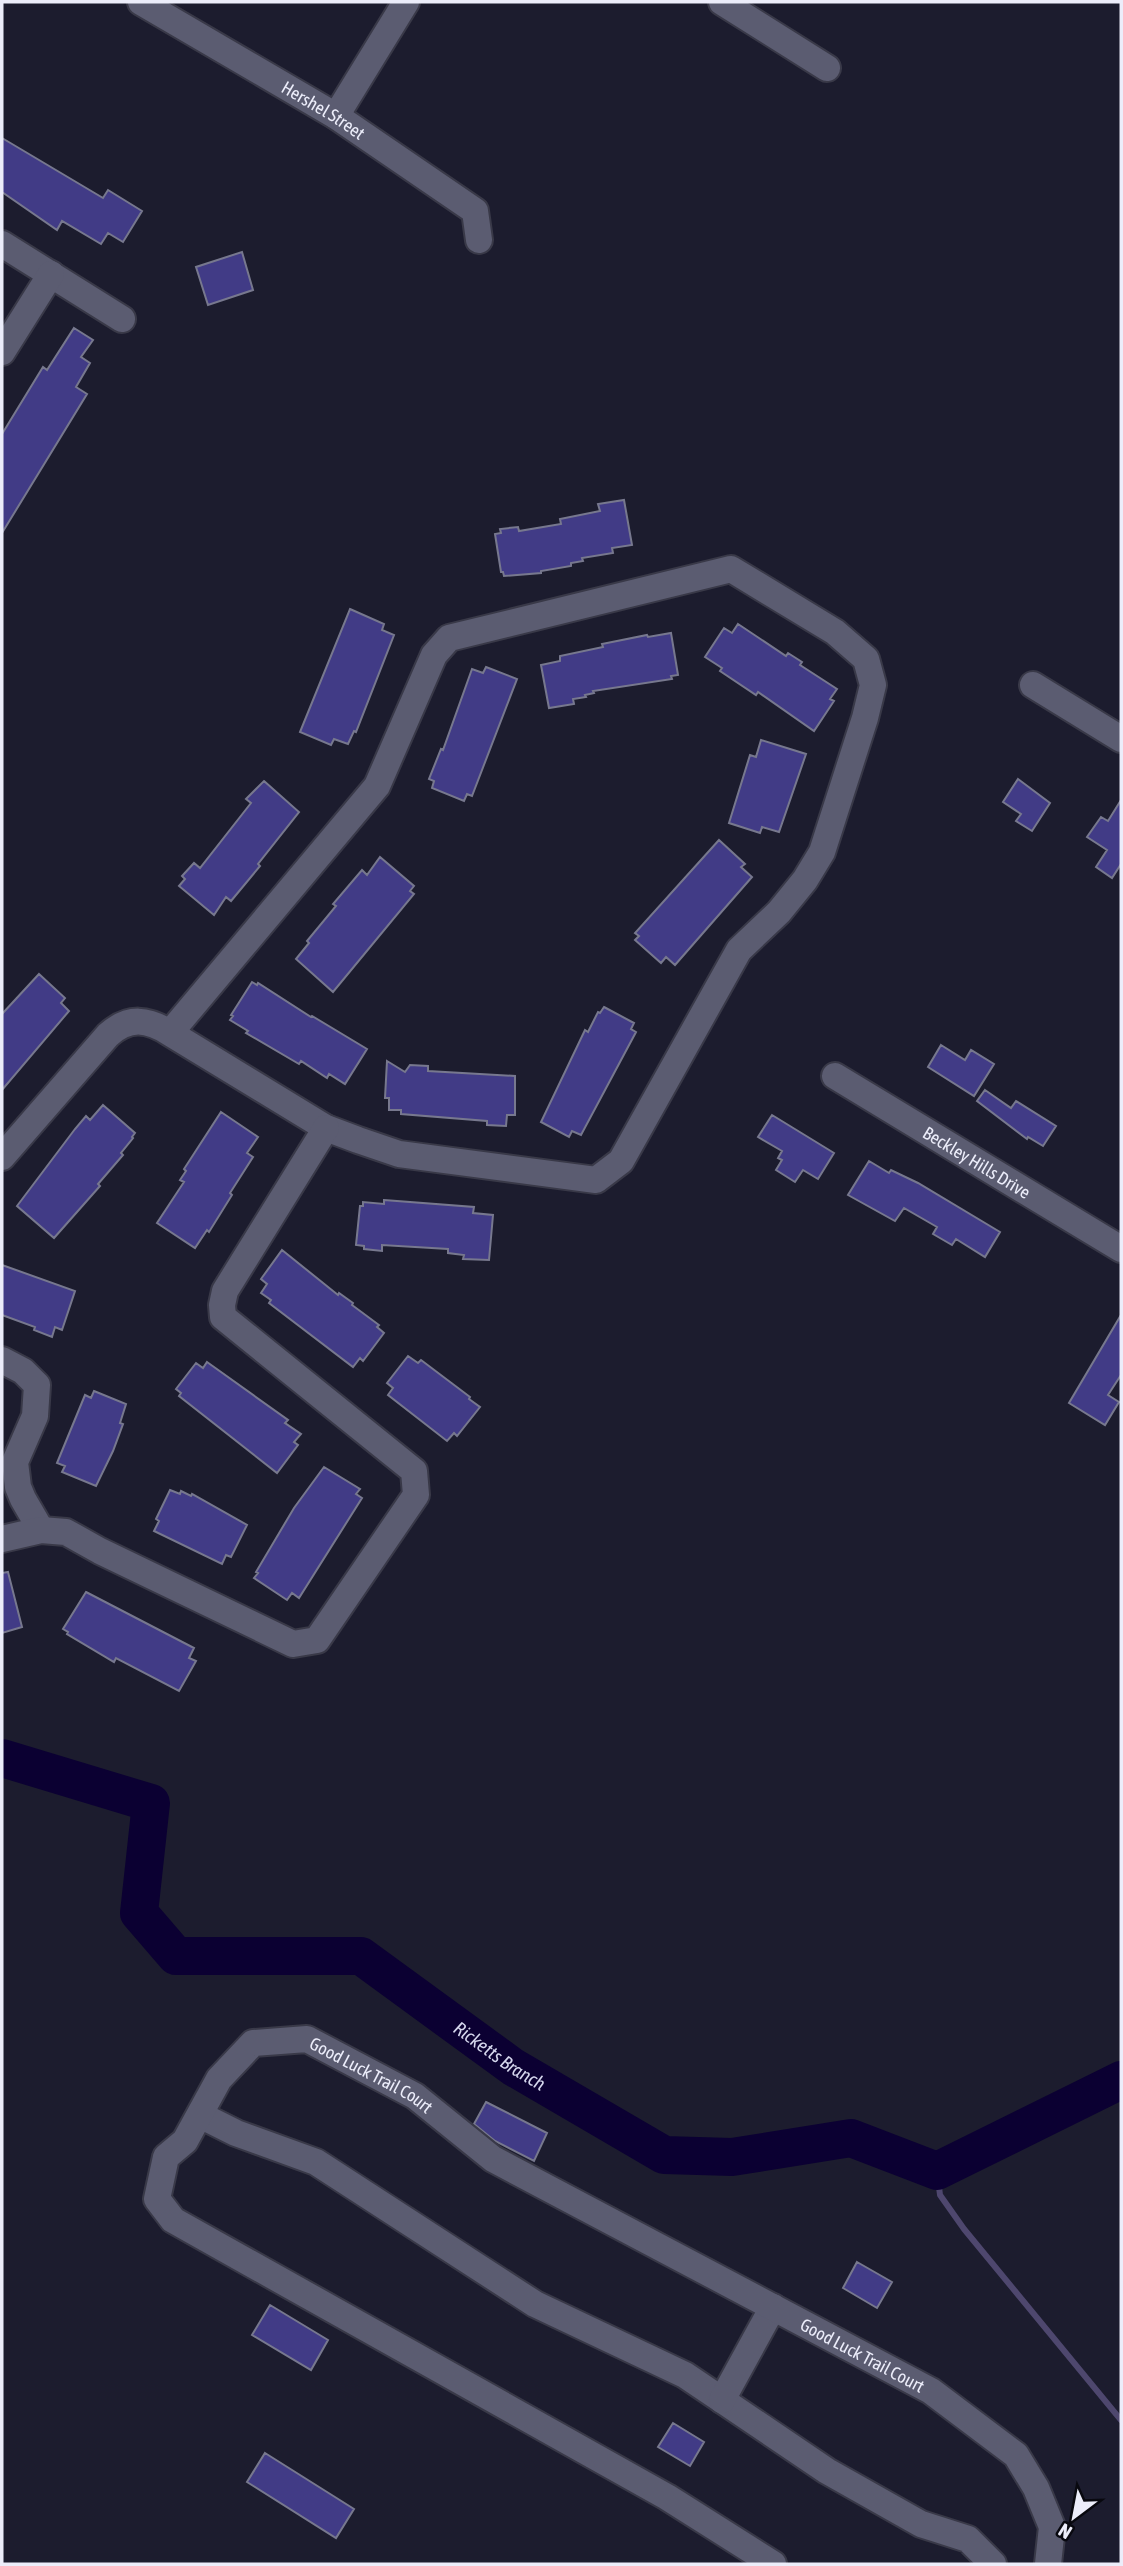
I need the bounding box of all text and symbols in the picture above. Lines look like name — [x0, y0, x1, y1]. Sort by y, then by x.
street label: Hershel Street — [278, 76, 369, 143]
street label: Beckley Hills Drive — [920, 1121, 1035, 1202]
water label: Ricketts Branch — [450, 2017, 550, 2095]
street label: Good Luck Trail Court — [306, 2032, 437, 2117]
street label: Good Luck Trail Court — [797, 2313, 928, 2396]
north arrow — [1039, 2482, 1109, 2552]
text: N — [1054, 2519, 1076, 2544]

